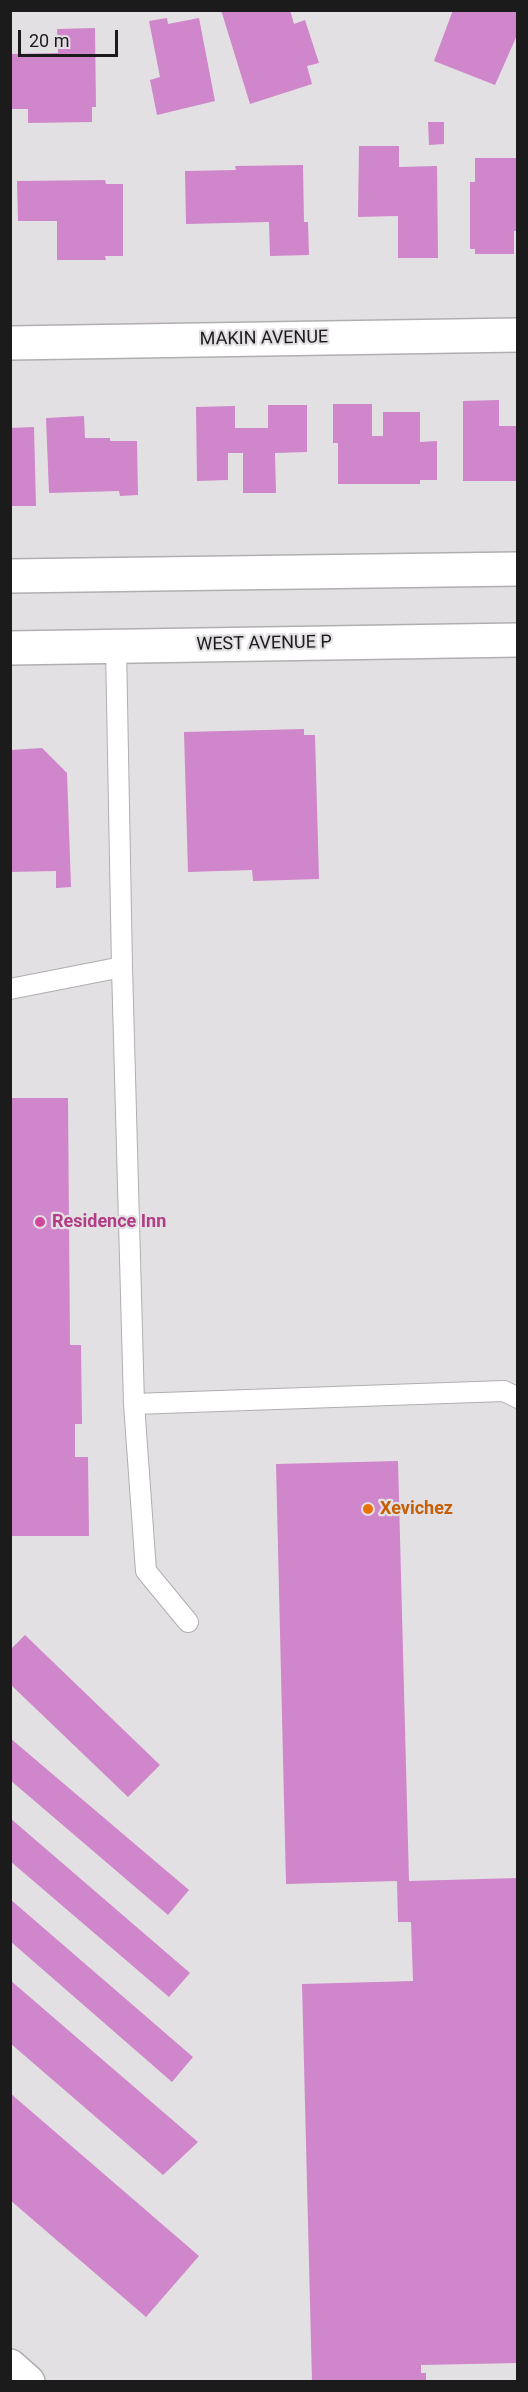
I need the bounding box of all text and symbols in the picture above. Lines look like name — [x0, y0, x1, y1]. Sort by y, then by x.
scale bar — [21, 18, 122, 56]
text: 20 m — [29, 30, 69, 51]
street label: MAKIN AVENUE — [200, 327, 328, 351]
street label: WEST AVENUE P — [196, 632, 332, 656]
place label: Residence Inn — [52, 1211, 166, 1233]
marker: Residence Inn — [33, 1215, 47, 1229]
place label: Xevichez — [380, 1498, 453, 1520]
marker: Xevichez — [361, 1502, 375, 1516]

